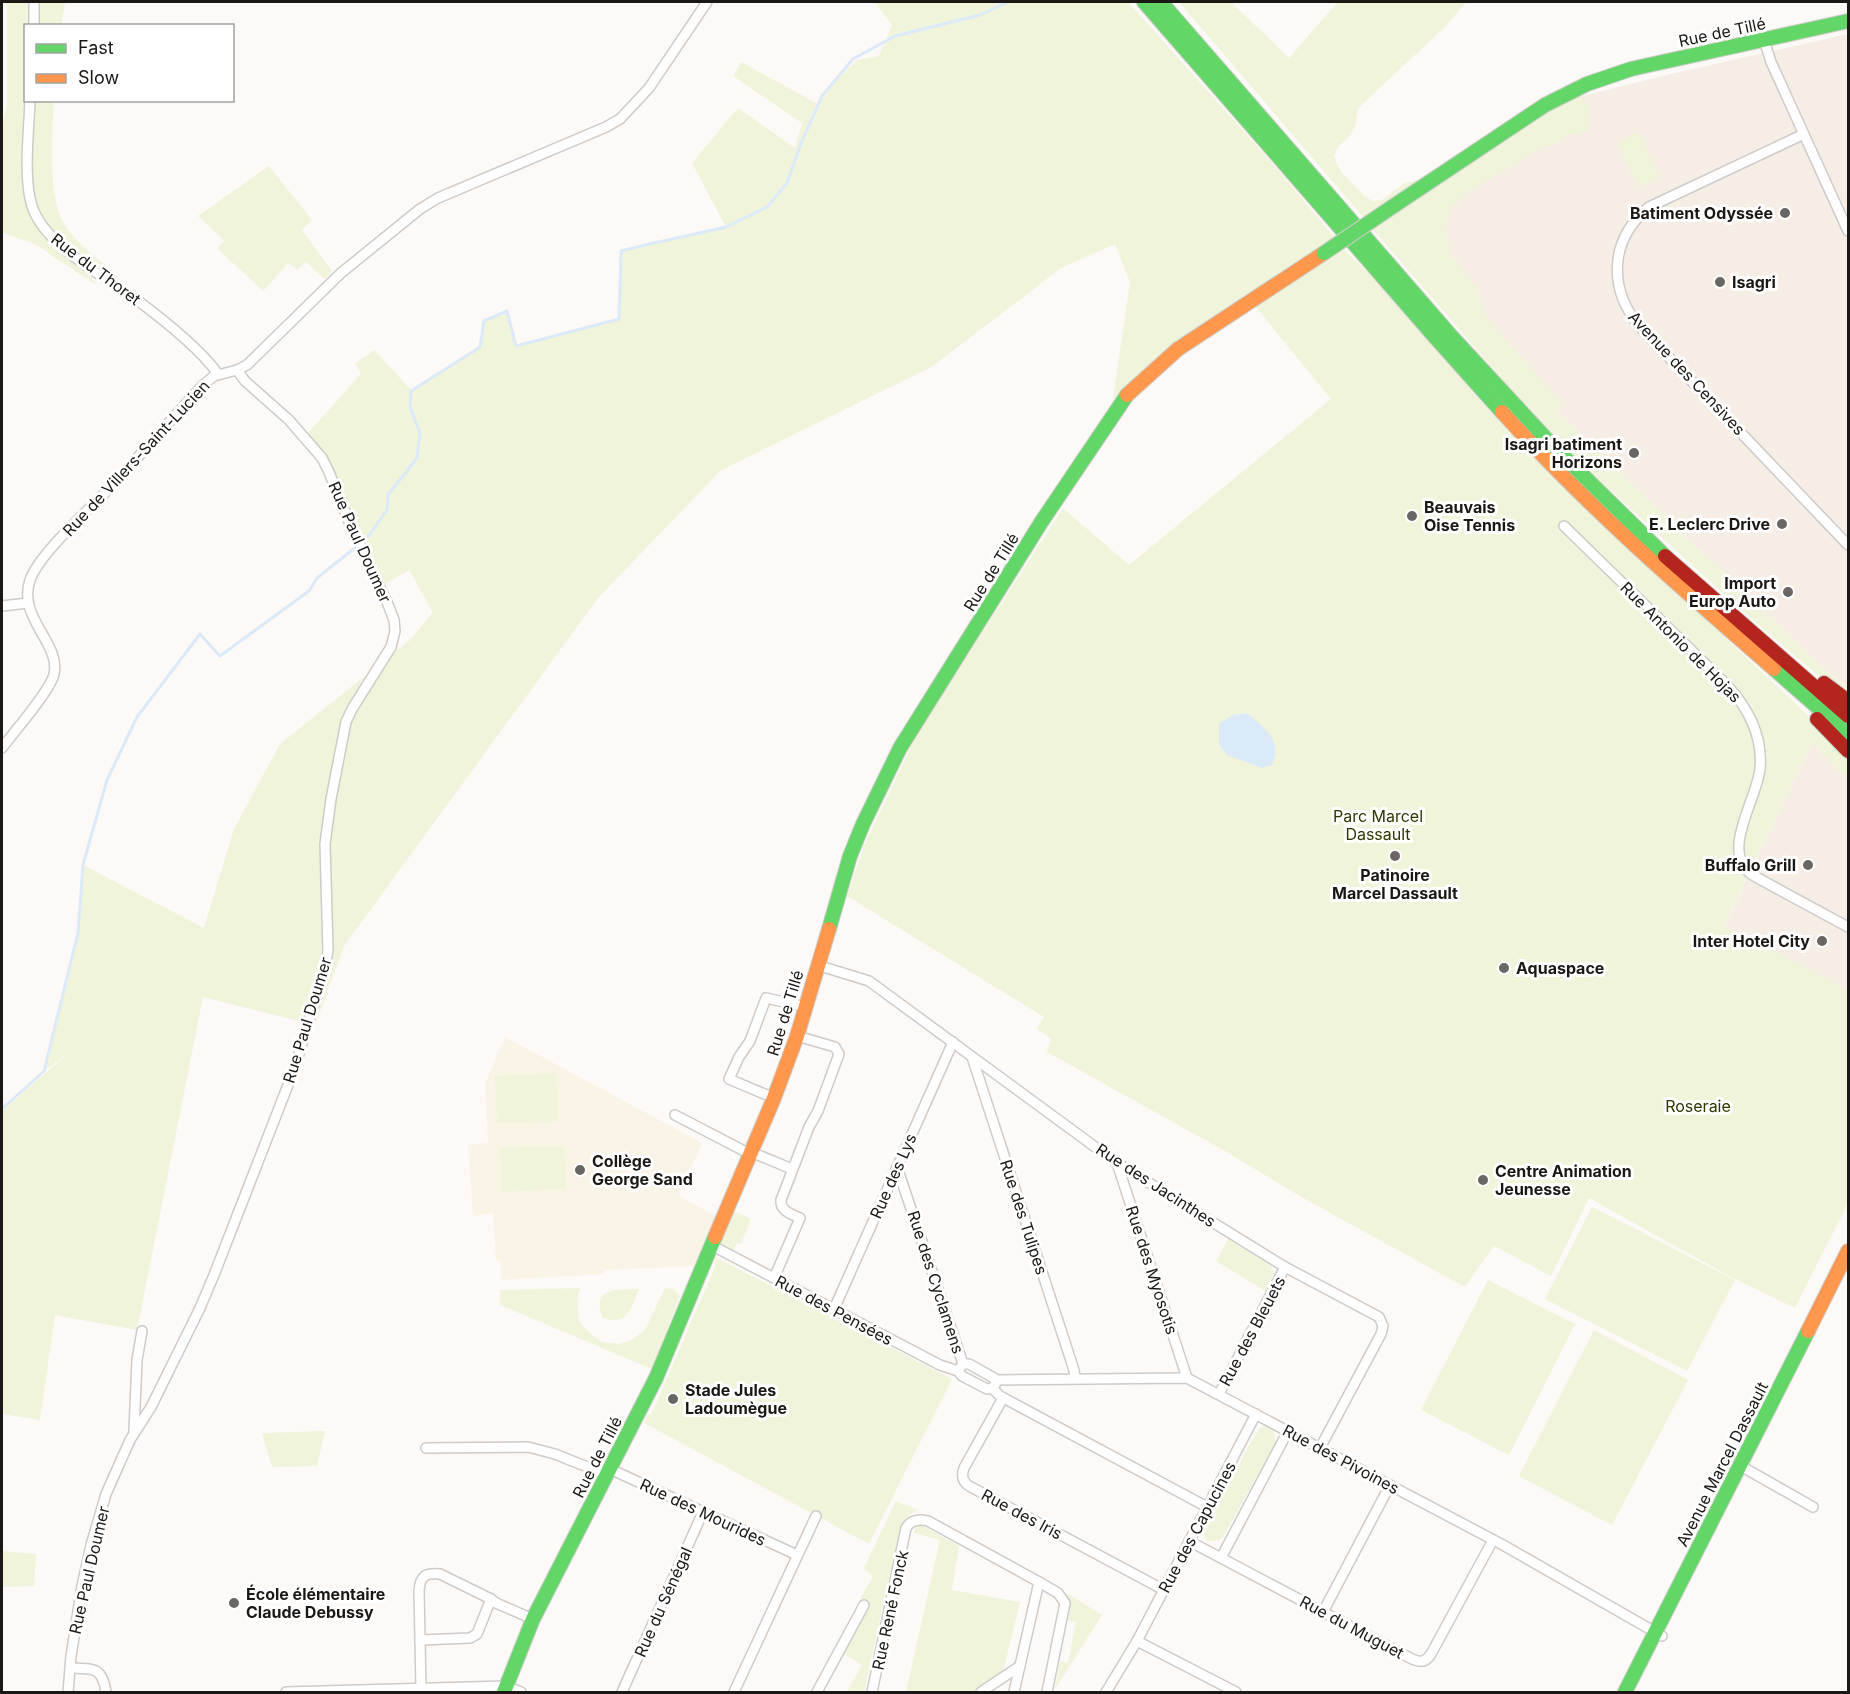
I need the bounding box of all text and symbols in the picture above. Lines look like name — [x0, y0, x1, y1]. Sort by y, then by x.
street label: Rue de Tillé — [1677, 13, 1767, 51]
legend — [24, 24, 234, 102]
text: Fast — [78, 37, 114, 58]
text: Slow — [78, 67, 119, 88]
place label: Batiment Odyssée — [1630, 203, 1773, 223]
marker: Batiment Odyssée — [1778, 206, 1792, 220]
street label: Rue du Thoret — [47, 229, 145, 309]
place label: Isagri — [1732, 272, 1776, 292]
marker: Isagri — [1713, 275, 1727, 289]
street label: Avenue des Censives — [1624, 307, 1750, 439]
street label: Rue de Villers-Saint-Lucien — [58, 376, 214, 540]
place label: Isagri batiment Horizons — [1505, 434, 1622, 472]
marker: Isagri batiment Horizons — [1627, 446, 1641, 460]
street label: Rue Paul Doumer — [324, 478, 396, 606]
place label: Beauvais Oise Tennis — [1424, 497, 1515, 535]
marker: Beauvais Oise Tennis — [1405, 509, 1419, 523]
place label: E. Leclerc Drive — [1649, 514, 1770, 534]
marker: E. Leclerc Drive — [1775, 517, 1789, 531]
street label: Rue de Tillé — [959, 529, 1023, 615]
place label: Import Europ Auto — [1689, 573, 1776, 611]
street label: Rue Antonio de Hojas — [1616, 577, 1746, 707]
marker: Import Europ Auto — [1781, 585, 1795, 599]
park label: Parc Marcel Dassault — [1333, 806, 1423, 844]
marker: Patinoire Marcel Dassault — [1388, 849, 1402, 863]
place label: Buffalo Grill — [1705, 855, 1796, 875]
marker: Buffalo Grill — [1801, 858, 1815, 872]
place label: Patinoire Marcel Dassault — [1332, 865, 1458, 903]
place label: Inter Hotel City — [1693, 931, 1810, 951]
marker: Inter Hotel City — [1815, 934, 1829, 948]
street label: Rue Paul Doumer — [278, 955, 336, 1085]
place label: Aquaspace — [1516, 958, 1604, 978]
marker: Aquaspace — [1497, 961, 1511, 975]
street label: Rue de Tillé — [762, 968, 808, 1058]
park label: Roseraie — [1665, 1096, 1731, 1116]
street label: Rue des Lys — [865, 1130, 921, 1222]
street label: Rue des Jacinthes — [1092, 1139, 1220, 1231]
place label: Collège George Sand — [592, 1151, 693, 1189]
street label: Rue des Tulipes — [996, 1157, 1052, 1277]
place label: Centre Animation Jeunesse — [1495, 1161, 1632, 1199]
marker: Collège George Sand — [573, 1163, 587, 1177]
marker: Centre Animation Jeunesse — [1476, 1173, 1490, 1187]
street label: Rue des Myosotis — [1122, 1203, 1182, 1337]
street label: Rue des Cyclamens — [903, 1208, 969, 1356]
street label: Rue des Pensées — [772, 1271, 896, 1349]
street label: Rue des Bleuets — [1215, 1273, 1289, 1389]
street label: Avenue Marcel Dassault — [1672, 1378, 1772, 1550]
place label: Stade Jules Ladoumègue — [685, 1380, 787, 1418]
marker: Stade Jules Ladoumègue — [666, 1392, 680, 1406]
street label: Rue de Tillé — [568, 1413, 626, 1501]
street label: Rue des Pivoines — [1279, 1420, 1403, 1498]
street label: Rue des Capucines — [1154, 1458, 1240, 1596]
street label: Rue des Mourides — [637, 1474, 769, 1550]
street label: Rue des Iris — [978, 1484, 1066, 1544]
street label: Rue Paul Doumer — [65, 1504, 113, 1636]
street label: Rue du Sénégal — [630, 1544, 696, 1660]
street label: Rue René Fonck — [868, 1548, 913, 1672]
place label: École élémentaire Claude Debussy — [246, 1584, 385, 1622]
street label: Rue du Muguet — [1296, 1591, 1408, 1663]
marker: École élémentaire Claude Debussy — [227, 1596, 241, 1610]

